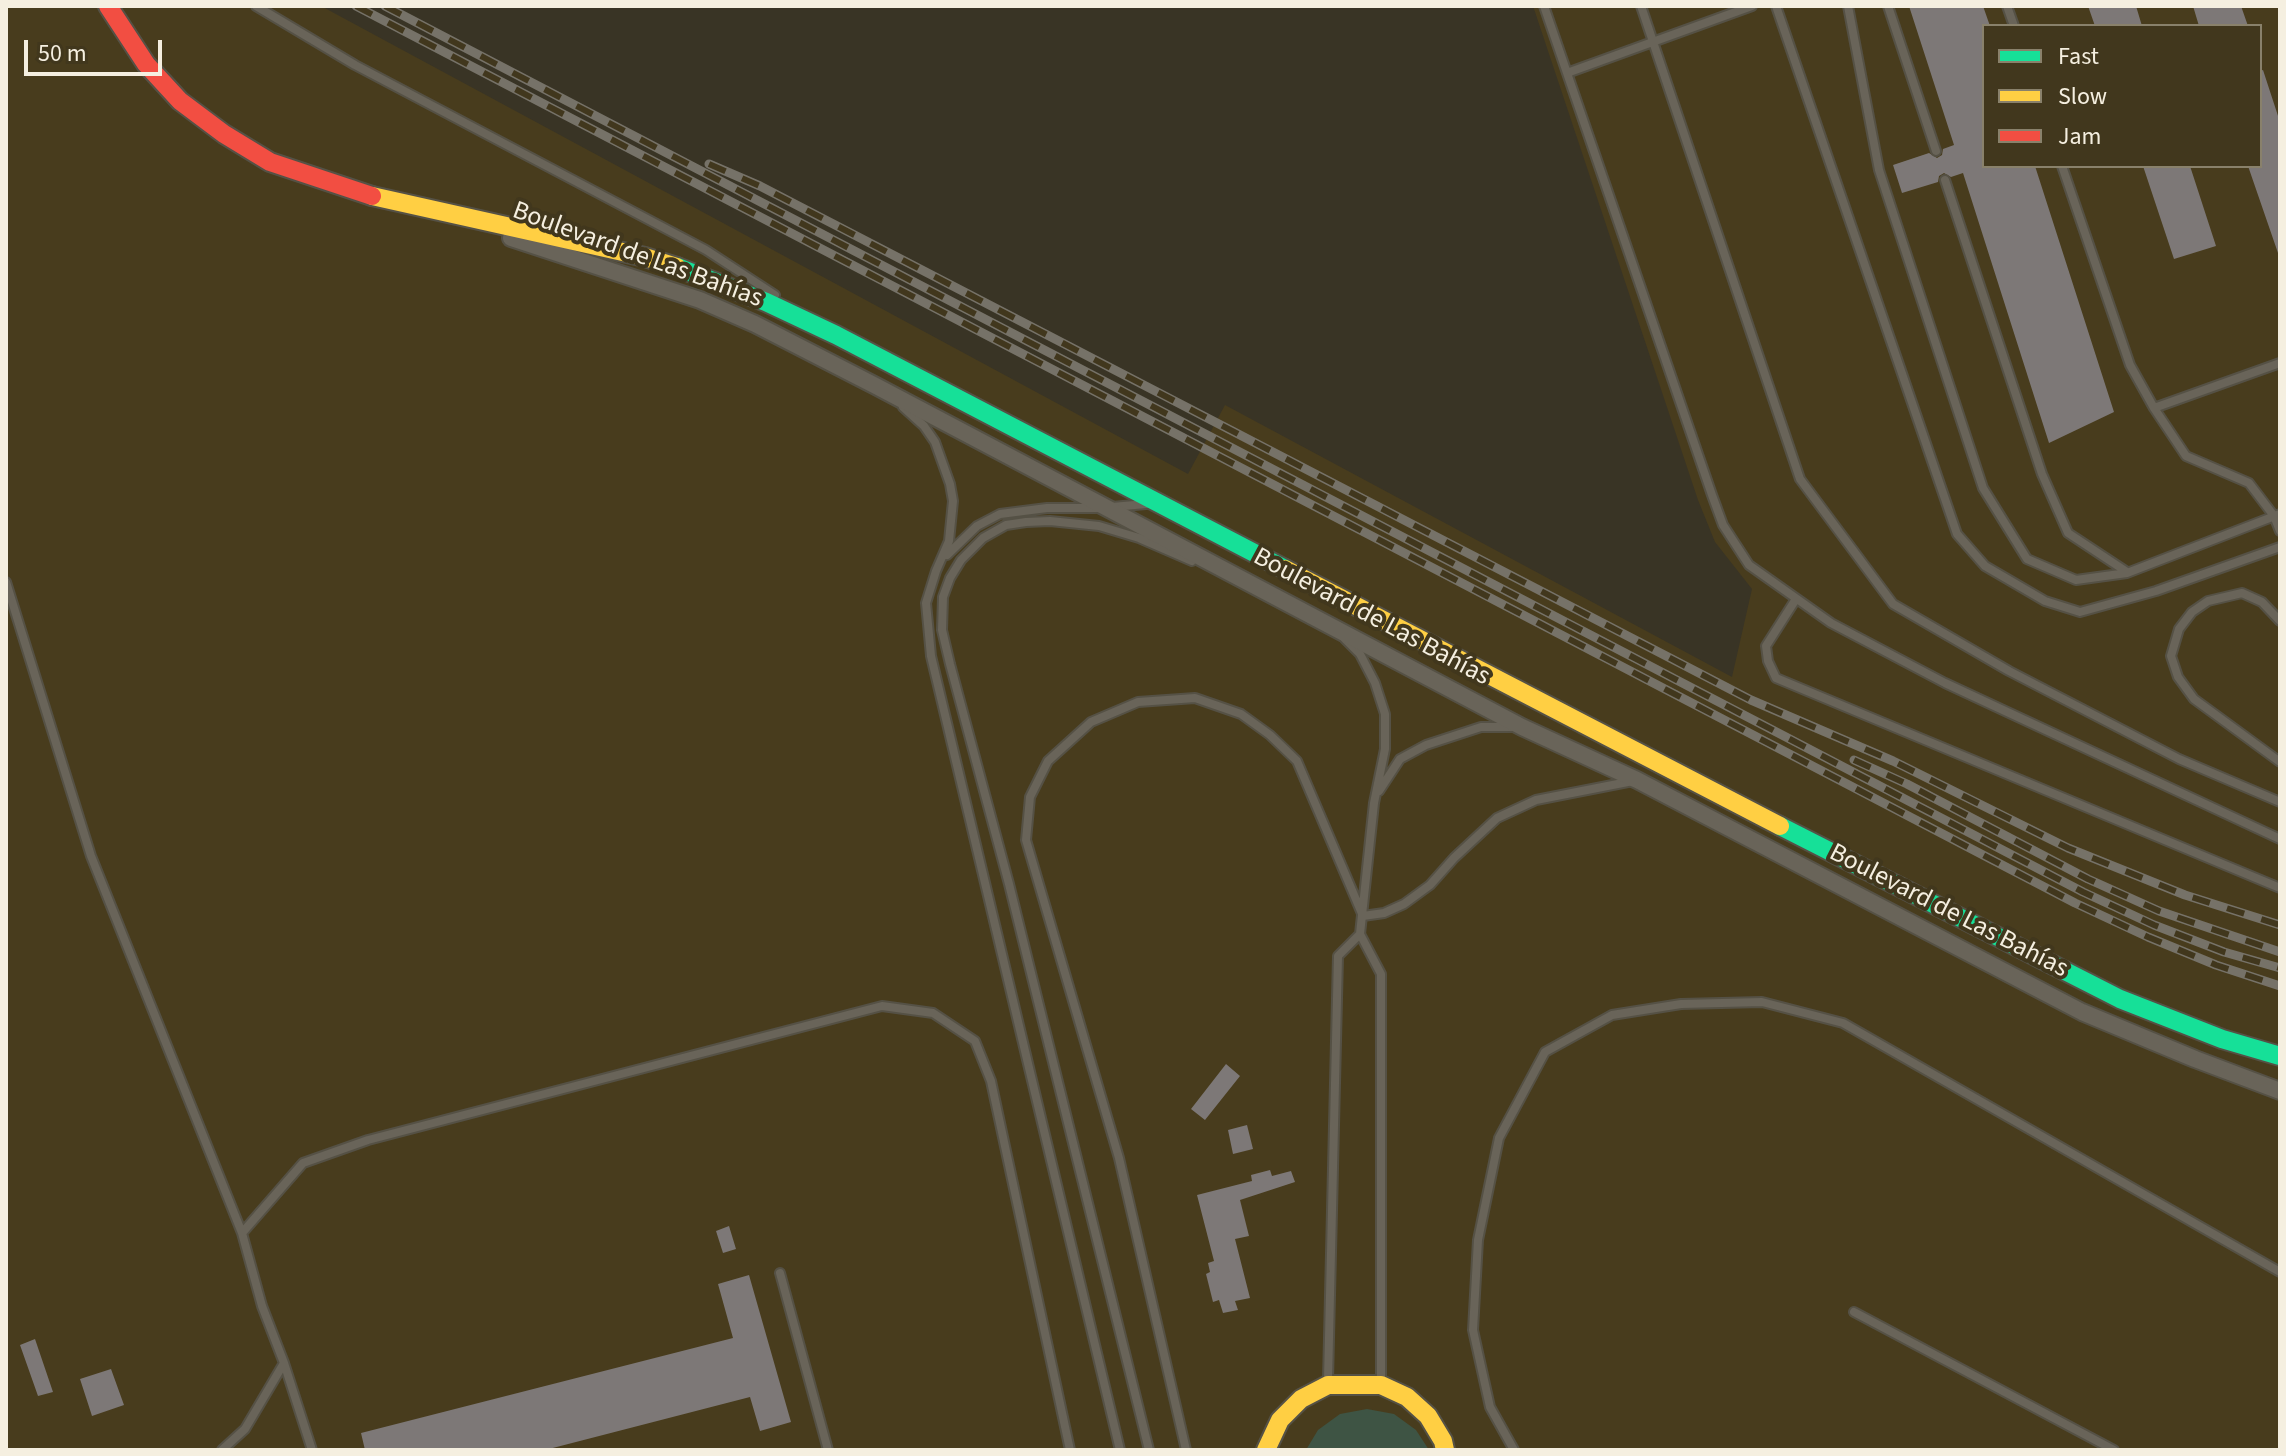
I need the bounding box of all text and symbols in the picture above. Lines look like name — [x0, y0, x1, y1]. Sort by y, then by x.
scale bar — [28, 24, 166, 74]
legend — [1982, 24, 2262, 168]
text: 50 m — [38, 36, 87, 71]
text: Fast — [2058, 39, 2099, 74]
text: Slow — [2058, 79, 2107, 114]
text: Jam — [2058, 119, 2102, 154]
street label: Boulevard de Las Bahías — [508, 196, 766, 316]
street label: Boulevard de Las Bahías — [1247, 542, 1495, 694]
street label: Boulevard de Las Bahías — [1823, 838, 2073, 986]

